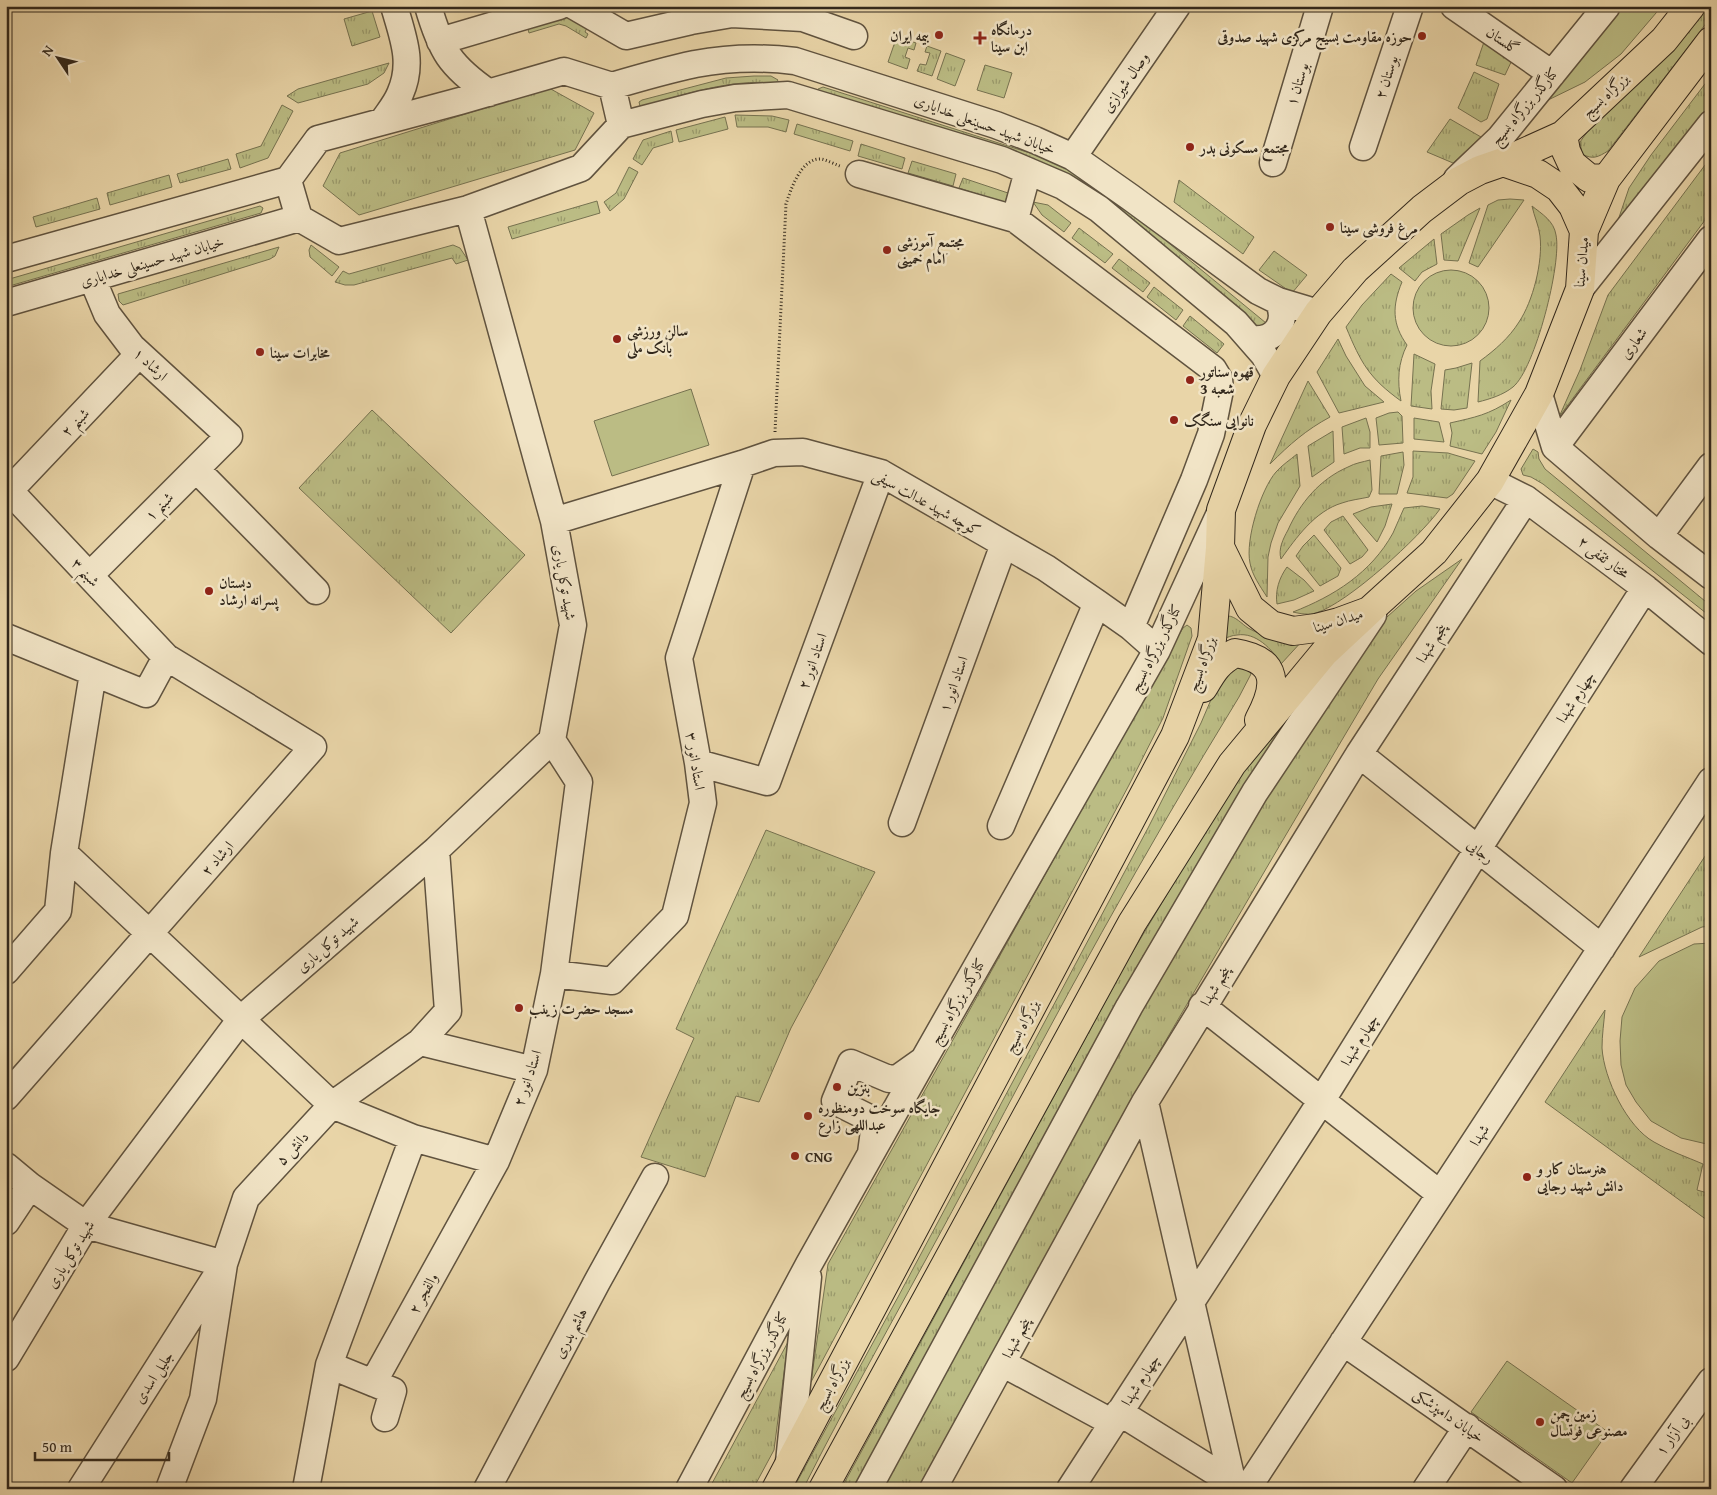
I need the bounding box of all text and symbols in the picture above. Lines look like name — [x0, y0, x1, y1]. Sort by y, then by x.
place label: درمانگاه ابن سینا — [991, 19, 1032, 57]
street label: گلستان — [1482, 21, 1524, 59]
place label: بیمه ایران — [890, 25, 930, 46]
place label: حوزه مقاومت بسیج مرکزی شهید صدوقی — [1216, 26, 1412, 51]
marker: بیمه ایران — [933, 29, 945, 41]
marker: حوزه مقاومت بسیج مرکزی شهید صدوقی — [1416, 30, 1428, 42]
marker: درمانگاه ابن سینا — [973, 31, 987, 45]
north arrow — [32, 32, 82, 82]
text: N — [36, 40, 59, 60]
street label: وصال شیرازی — [1096, 47, 1154, 117]
street label: بوستان ۲ — [1369, 53, 1403, 101]
street label: بوستان ۱ — [1280, 60, 1314, 108]
street label: کنارگذر بزرگراه بسیج — [1485, 62, 1566, 152]
street label: بزرگراه بسیج — [1577, 68, 1636, 125]
street label: خیابان شهید حسینعلی خدایاری — [911, 89, 1058, 160]
place label: مجتمع مسکونی بدر — [1198, 137, 1290, 162]
marker: مجتمع مسکونی بدر — [1184, 141, 1196, 153]
place label: مرغ فروشی سینا — [1340, 217, 1418, 240]
marker: مرغ فروشی سینا — [1324, 221, 1336, 233]
street label: خیابان شهید حسینعلی خدایاری — [78, 230, 227, 293]
place label: مجتمع آموزشی امام خمینی — [897, 231, 965, 272]
street label: میدان سینا — [1568, 236, 1594, 288]
marker: مجتمع آموزشی امام خمینی — [881, 244, 893, 256]
place label: سالن ورزشی بانک ملی — [626, 320, 688, 360]
street label: شعاری — [1614, 323, 1652, 363]
marker: سالن ورزشی بانک ملی — [611, 333, 623, 345]
place label: مخابرات سینا — [270, 342, 330, 363]
street label: ارشاد ۱ — [129, 343, 173, 385]
marker: مخابرات سینا — [254, 346, 266, 358]
place label: قهوه سناتور شعبه 3 — [1198, 361, 1254, 399]
marker: قهوه سناتور شعبه 3 — [1184, 374, 1196, 386]
street label: شبنم ۲ — [56, 403, 97, 445]
place label: نانوایی سنگک — [1184, 410, 1254, 431]
marker: نانوایی سنگک — [1168, 414, 1180, 426]
street label: کوچه شهید عدالت سیفی — [869, 464, 985, 541]
street label: شبنم ۱ — [140, 487, 182, 529]
street label: مختار ثقفی ۲ — [1573, 531, 1634, 584]
street label: شهید توکل یاری — [548, 542, 582, 622]
street label: شبنم ۳ — [64, 553, 105, 595]
place label: دبستان پسرانه ارشاد — [219, 572, 280, 611]
marker: دبستان پسرانه ارشاد — [203, 585, 215, 597]
street label: کنارگذر بزرگراه بسیج — [1124, 600, 1190, 698]
street label: میدان سینا — [1311, 603, 1365, 637]
street label: پنجم شهدا — [1410, 618, 1456, 669]
street label: استاد انور ۲ — [792, 630, 832, 692]
street label: بزرگراه بسیج — [1182, 633, 1224, 696]
street label: استاد انور ۱ — [933, 653, 973, 715]
street label: چهارم شهدا — [1551, 667, 1602, 728]
street label: استاد انور ۳ — [681, 731, 711, 791]
street label: رجایی — [1463, 834, 1499, 868]
street label: ارشاد ۲ — [196, 836, 238, 880]
street label: شهید توکل یاری — [291, 911, 363, 977]
street label: کنارگذر بزرگراه بسیج — [924, 954, 994, 1050]
street label: پنجم شهدا — [1195, 961, 1240, 1012]
street label: بزرگراه بسیج — [998, 995, 1047, 1058]
place label: مسجد حضرت زینب — [529, 998, 634, 1020]
marker: مسجد حضرت زینب — [513, 1002, 525, 1014]
street label: چهارم شهدا — [1335, 1010, 1386, 1072]
street label: استاد انور ۲ — [508, 1047, 546, 1109]
place label: بنزین — [847, 1077, 870, 1098]
marker: بنزین — [831, 1081, 843, 1093]
place label: جایگاه سوخت دومنظوره عبداللهی زارع — [818, 1097, 940, 1137]
marker: جایگاه سوخت دومنظوره عبداللهی زارع — [802, 1110, 814, 1122]
street label: شهدا — [1464, 1120, 1494, 1150]
street label: دانش ۵ — [271, 1126, 313, 1170]
place label: CNG — [805, 1146, 833, 1167]
marker: CNG — [789, 1150, 801, 1162]
place label: هنرستان کار و دانش شهید رجایی — [1535, 1158, 1624, 1196]
marker: هنرستان کار و دانش شهید رجایی — [1521, 1171, 1533, 1183]
street label: شهید توکل یاری — [41, 1216, 99, 1292]
street label: والفجر ۲ — [403, 1269, 443, 1317]
street label: هاشم بدری — [548, 1304, 596, 1364]
street label: کنارگذر بزرگراه بسیج — [729, 1308, 796, 1404]
street label: پنجم شهدا — [996, 1312, 1040, 1364]
street label: جلیل اسدی — [128, 1347, 179, 1408]
street label: چهارم شهدا — [1116, 1350, 1167, 1411]
street label: بزرگراه بسیج — [808, 1353, 857, 1416]
street label: خیابان دامپزشکی — [1409, 1383, 1489, 1448]
place label: زمین چمن مصنوعی فوتسال — [1550, 1403, 1628, 1441]
street label: بی آزار ۱ — [1650, 1411, 1695, 1460]
marker: زمین چمن مصنوعی فوتسال — [1534, 1416, 1546, 1428]
scale bar — [35, 1430, 169, 1462]
text: 50 m — [42, 1436, 73, 1457]

